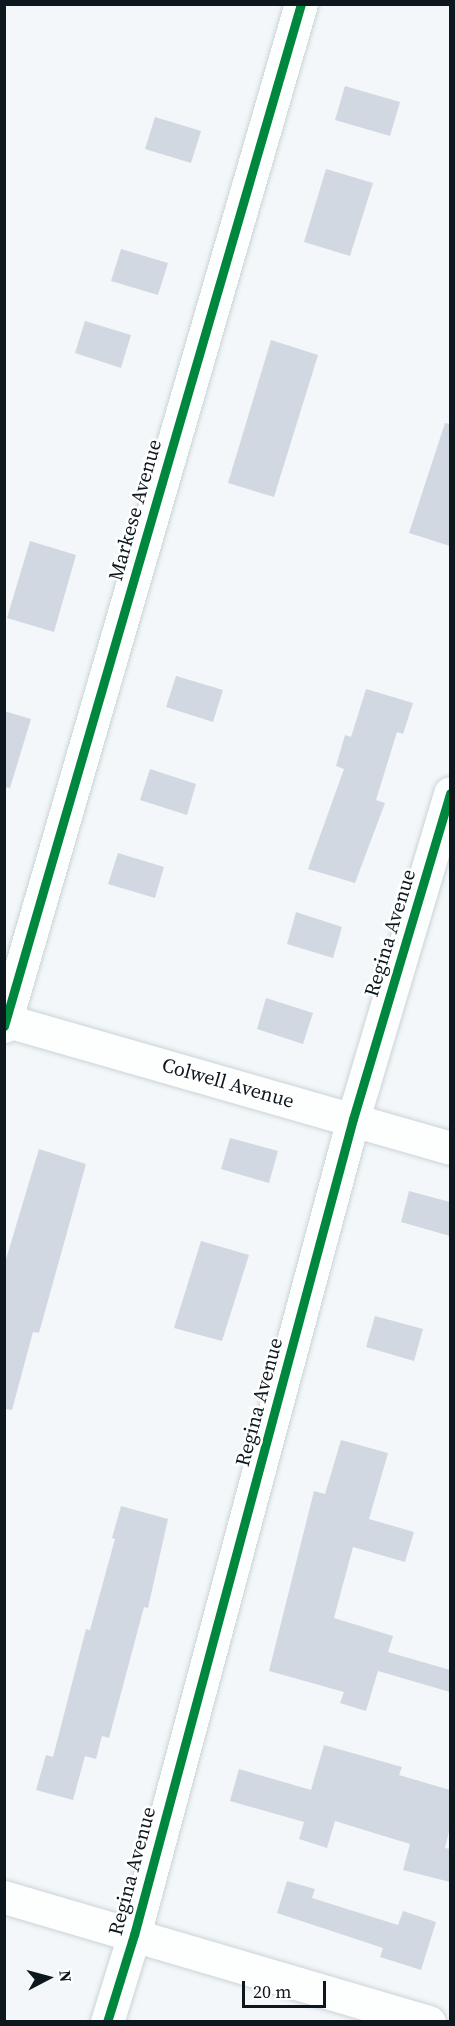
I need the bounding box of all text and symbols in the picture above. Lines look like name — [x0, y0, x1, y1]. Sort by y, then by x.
street label: Markese Avenue — [103, 437, 167, 583]
street label: Regina Avenue — [359, 866, 421, 1000]
street label: Colwell Avenue — [159, 1053, 297, 1113]
street label: Regina Avenue — [230, 1335, 288, 1469]
street label: Regina Avenue — [103, 1804, 161, 1938]
north arrow — [18, 1948, 78, 2008]
text: N — [54, 1969, 77, 1983]
scale bar — [245, 1969, 329, 2007]
text: 20 m — [253, 1979, 291, 2004]

